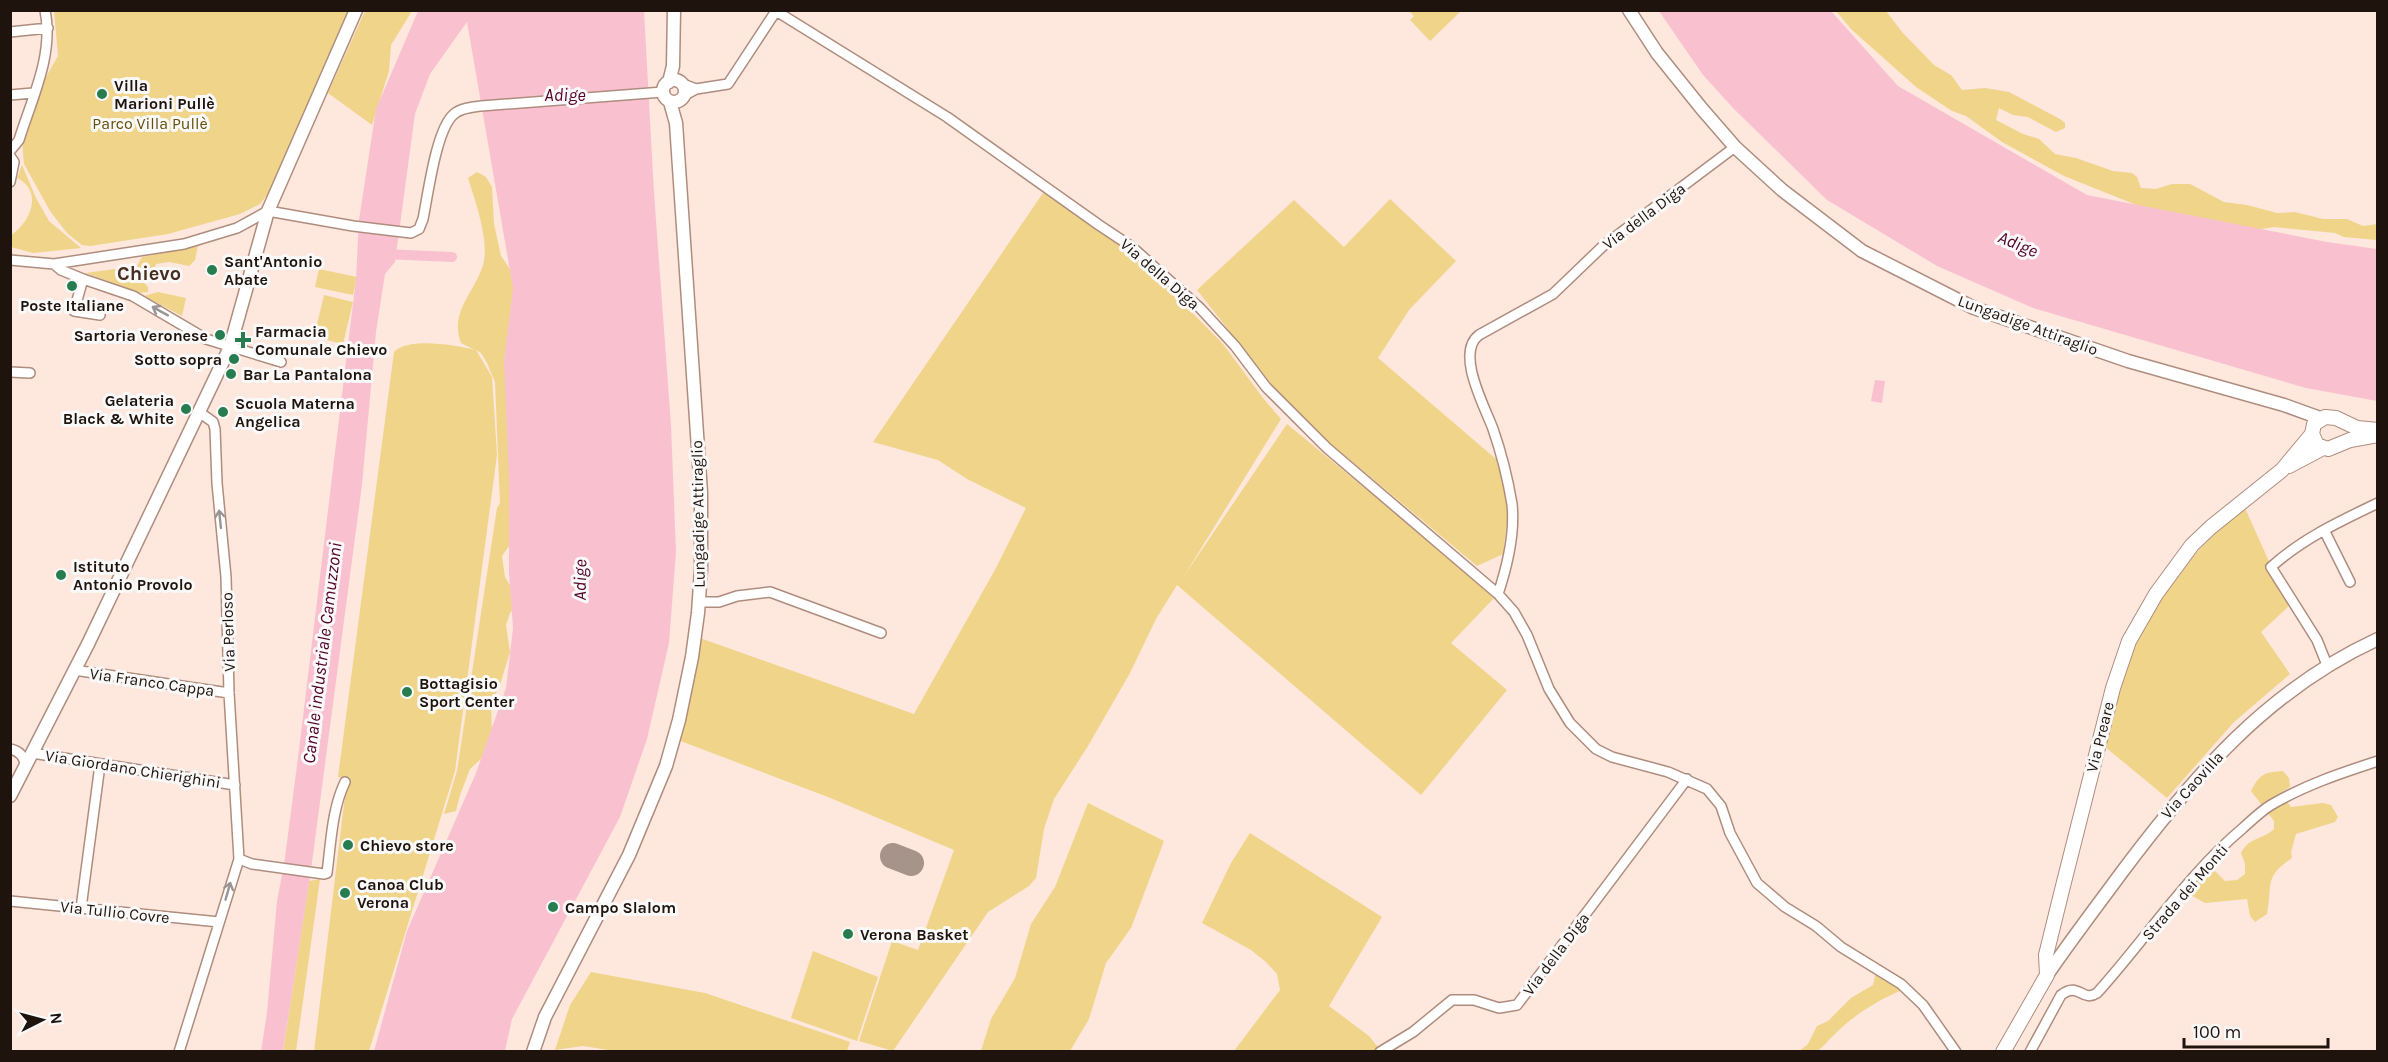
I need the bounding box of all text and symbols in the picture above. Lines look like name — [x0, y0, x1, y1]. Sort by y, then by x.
place label: Villa Marioni Pullè — [114, 76, 215, 113]
water label: Adige — [544, 84, 586, 106]
marker: Villa Marioni Pullè — [95, 87, 109, 101]
park label: Parco Villa Pullè — [92, 114, 208, 133]
street label: Via della Diga — [1599, 179, 1689, 253]
water label: Adige — [1995, 226, 2041, 262]
street label: Via della Diga — [1116, 234, 1204, 314]
place label: Sant'Antonio Abate — [224, 252, 322, 289]
district label: Chievo — [117, 262, 181, 285]
marker: Sant'Antonio Abate — [205, 263, 219, 277]
marker: Poste Italiane — [65, 279, 79, 293]
street label: Lungadige Attiraglio — [1955, 291, 2101, 359]
place label: Poste Italiane — [20, 296, 124, 315]
one-way arrow — [152, 305, 169, 317]
place label: Farmacia Comunale Chievo — [255, 322, 387, 359]
place label: Sartoria Veronese — [74, 326, 208, 345]
marker: Sartoria Veronese — [213, 328, 227, 342]
marker: Farmacia Comunale Chievo — [236, 333, 250, 347]
place label: Sotto sopra — [134, 350, 222, 369]
marker: Sotto sopra — [227, 352, 241, 366]
place label: Bar La Pantalona — [243, 365, 372, 384]
marker: Bar La Pantalona — [224, 367, 238, 381]
place label: Gelateria Black & White — [63, 391, 174, 428]
place label: Scuola Materna Angelica — [235, 394, 355, 431]
marker: Gelateria Black & White — [179, 402, 193, 416]
marker: Scuola Materna Angelica — [216, 405, 230, 419]
street label: Lungadige Attiraglio — [687, 440, 709, 588]
one-way arrow — [214, 509, 225, 529]
water label: Canale industriale Camuzzoni — [298, 541, 347, 765]
place label: Istituto Antonio Provolo — [73, 557, 193, 594]
water label: Adige — [569, 559, 591, 601]
marker: Istituto Antonio Provolo — [54, 568, 68, 582]
street label: Via Perloso — [217, 592, 239, 672]
street label: Via Franco Cappa — [88, 664, 216, 700]
place label: Bottagisio Sport Center — [419, 674, 515, 711]
marker: Bottagisio Sport Center — [400, 685, 414, 699]
street label: Via Preare — [2082, 700, 2118, 774]
street label: Via Giordano Chierighini — [44, 746, 222, 792]
street label: Via Caovilla — [2157, 747, 2227, 823]
place label: Chievo store — [360, 836, 454, 855]
marker: Chievo store — [341, 838, 355, 852]
street label: Strada dei Monti — [2138, 840, 2232, 944]
place label: Canoa Club Verona — [357, 875, 444, 912]
one-way arrow — [223, 882, 234, 901]
marker: Canoa Club Verona — [338, 886, 352, 900]
street label: Via Tullio Covre — [59, 897, 171, 927]
place label: Campo Slalom — [565, 898, 676, 917]
marker: Campo Slalom — [546, 900, 560, 914]
street label: Via della Diga — [1519, 909, 1593, 999]
place label: Verona Basket — [860, 925, 969, 944]
marker: Verona Basket — [841, 927, 855, 941]
north arrow — [12, 990, 72, 1050]
scale bar — [2184, 1011, 2328, 1049]
text: N — [46, 1012, 66, 1025]
text: 100 m — [2193, 1021, 2241, 1043]

